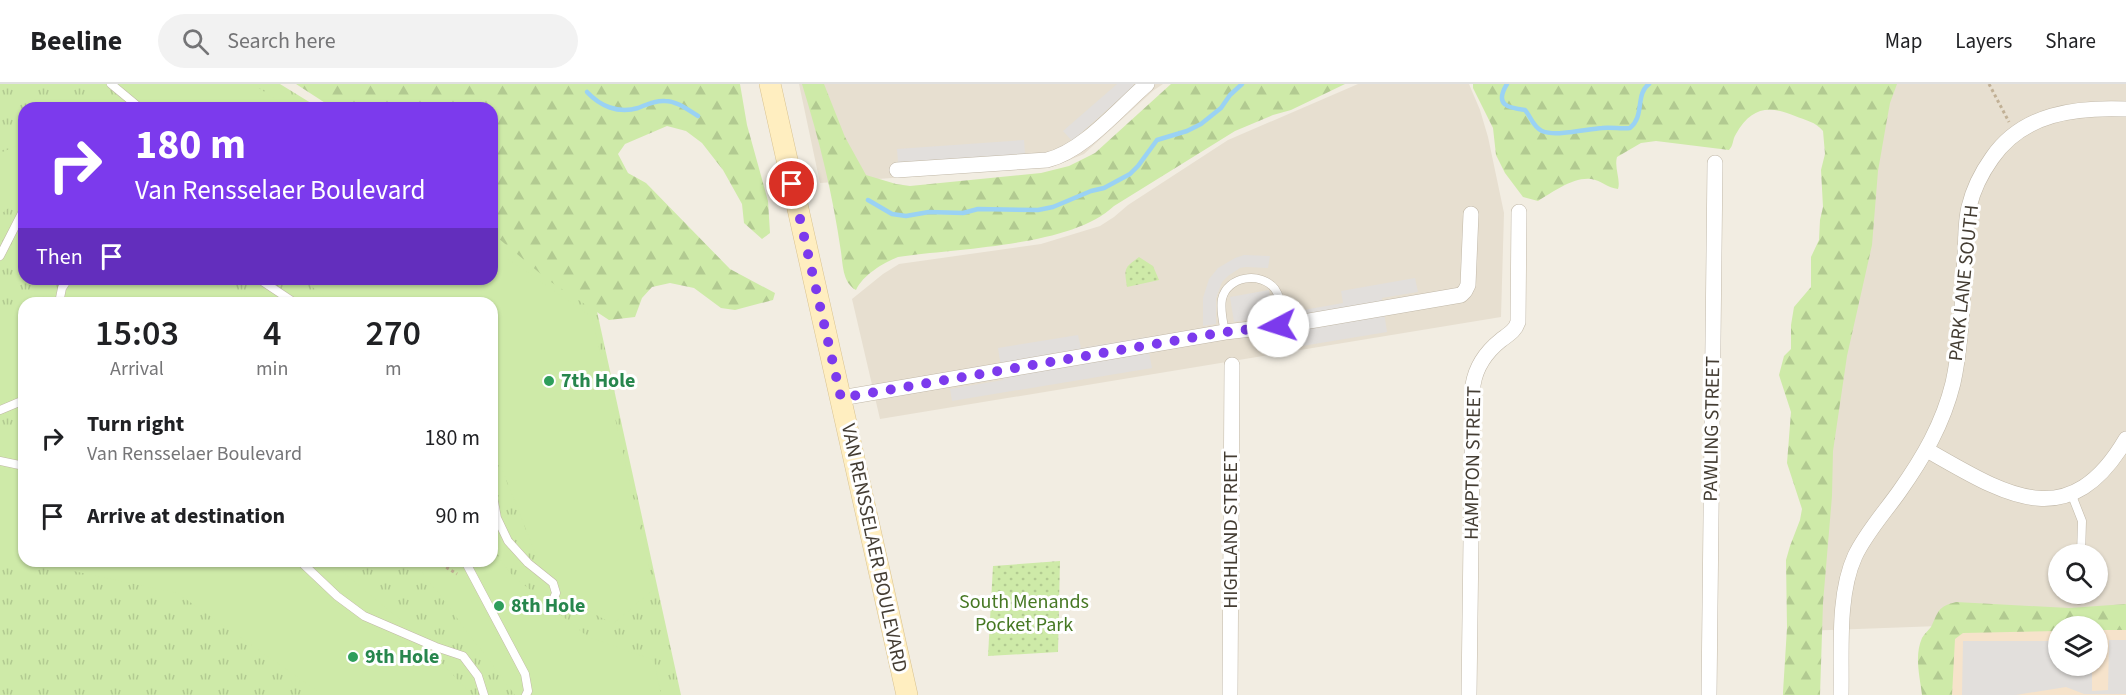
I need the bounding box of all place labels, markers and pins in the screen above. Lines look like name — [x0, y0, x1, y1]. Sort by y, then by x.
pin — [766, 158, 817, 209]
place label: 7th Hole — [561, 367, 635, 395]
marker: 7th Hole — [542, 374, 556, 388]
place label: 8th Hole — [511, 592, 585, 620]
marker: 8th Hole — [492, 599, 506, 613]
place label: 9th Hole — [365, 643, 439, 671]
marker: 9th Hole — [346, 650, 360, 664]

